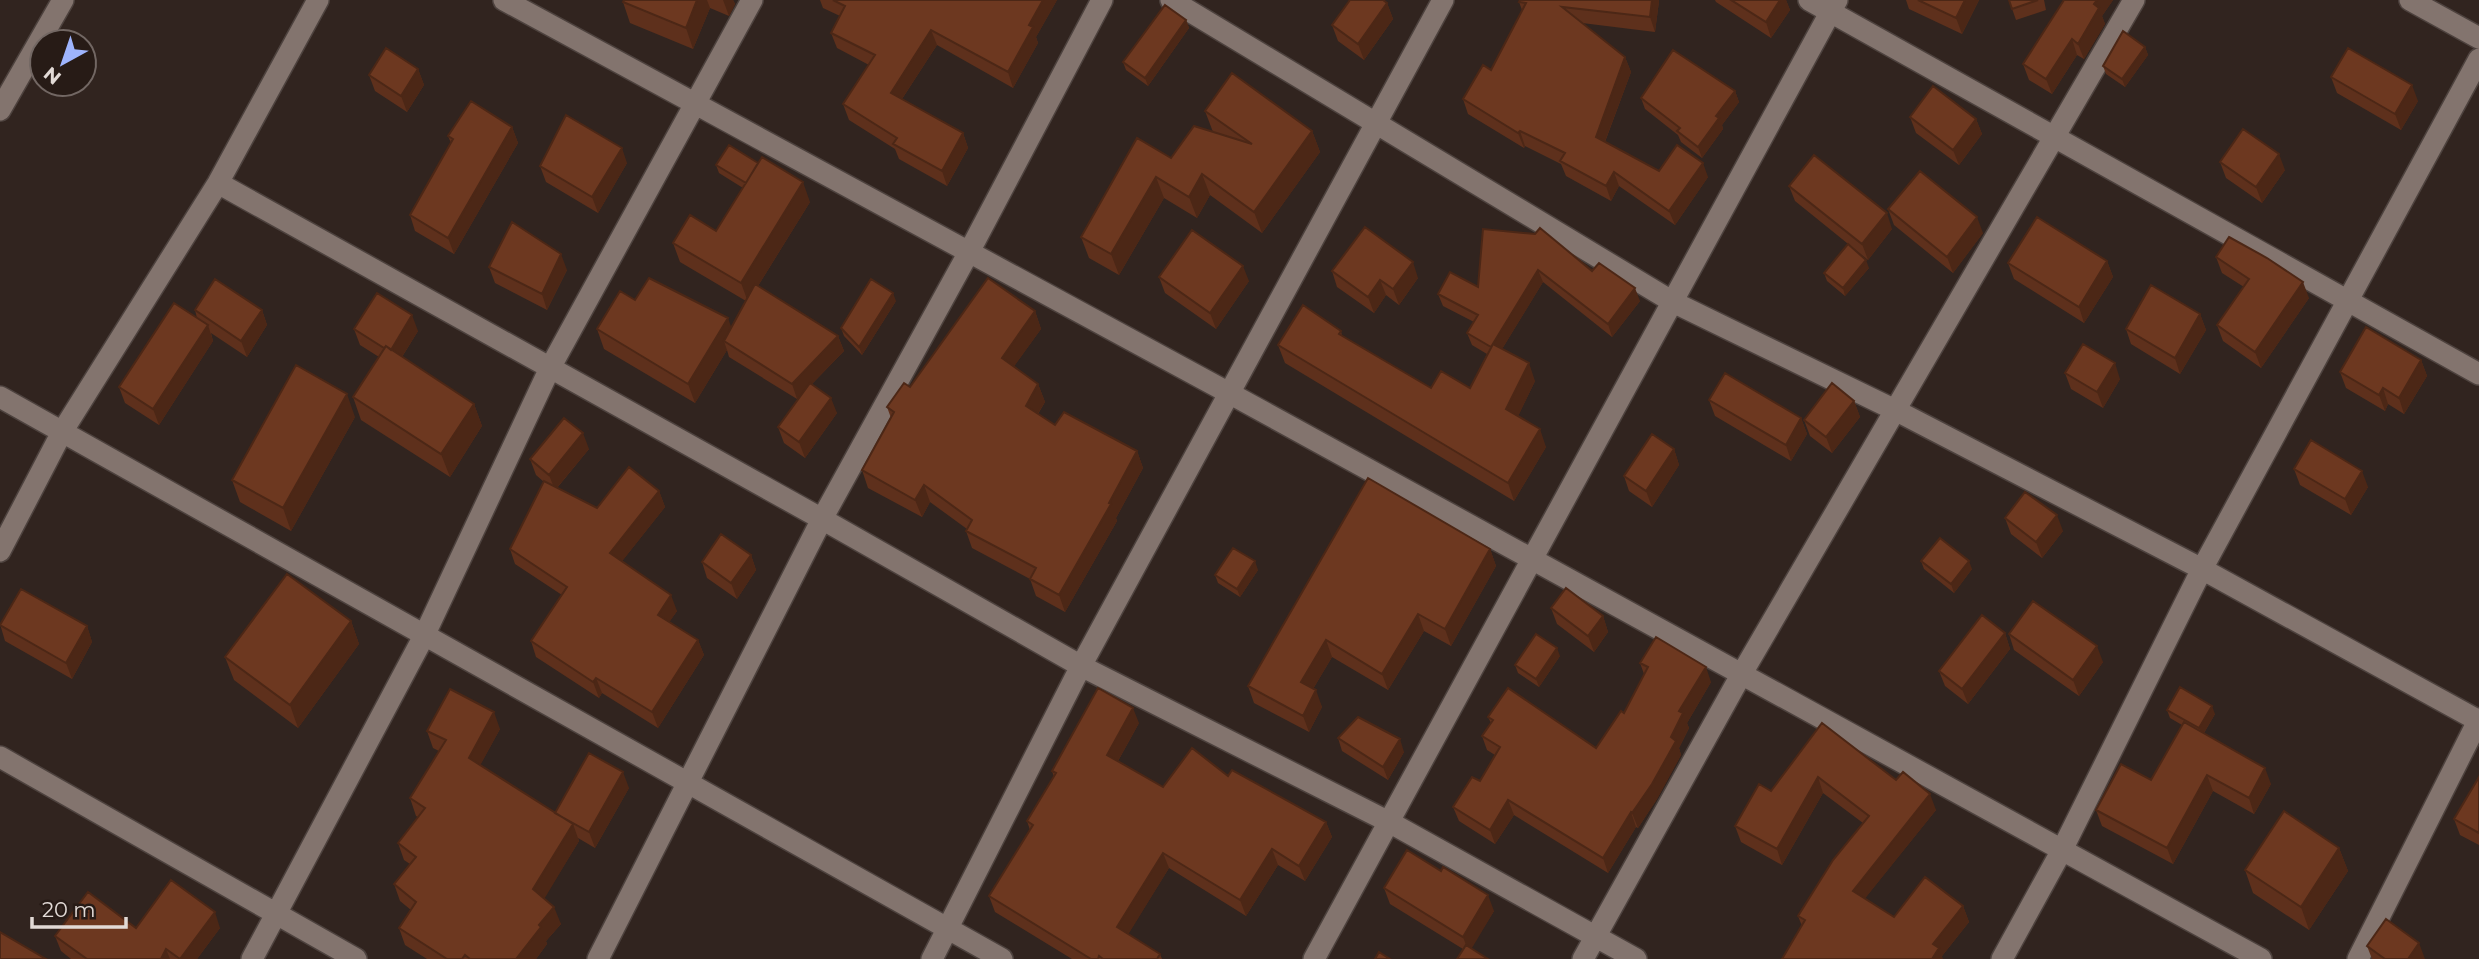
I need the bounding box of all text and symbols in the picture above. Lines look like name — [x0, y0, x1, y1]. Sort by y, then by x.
north arrow — [28, 28, 98, 98]
text: N — [39, 62, 66, 89]
scale bar — [32, 886, 126, 930]
text: 20 m — [42, 897, 96, 922]

